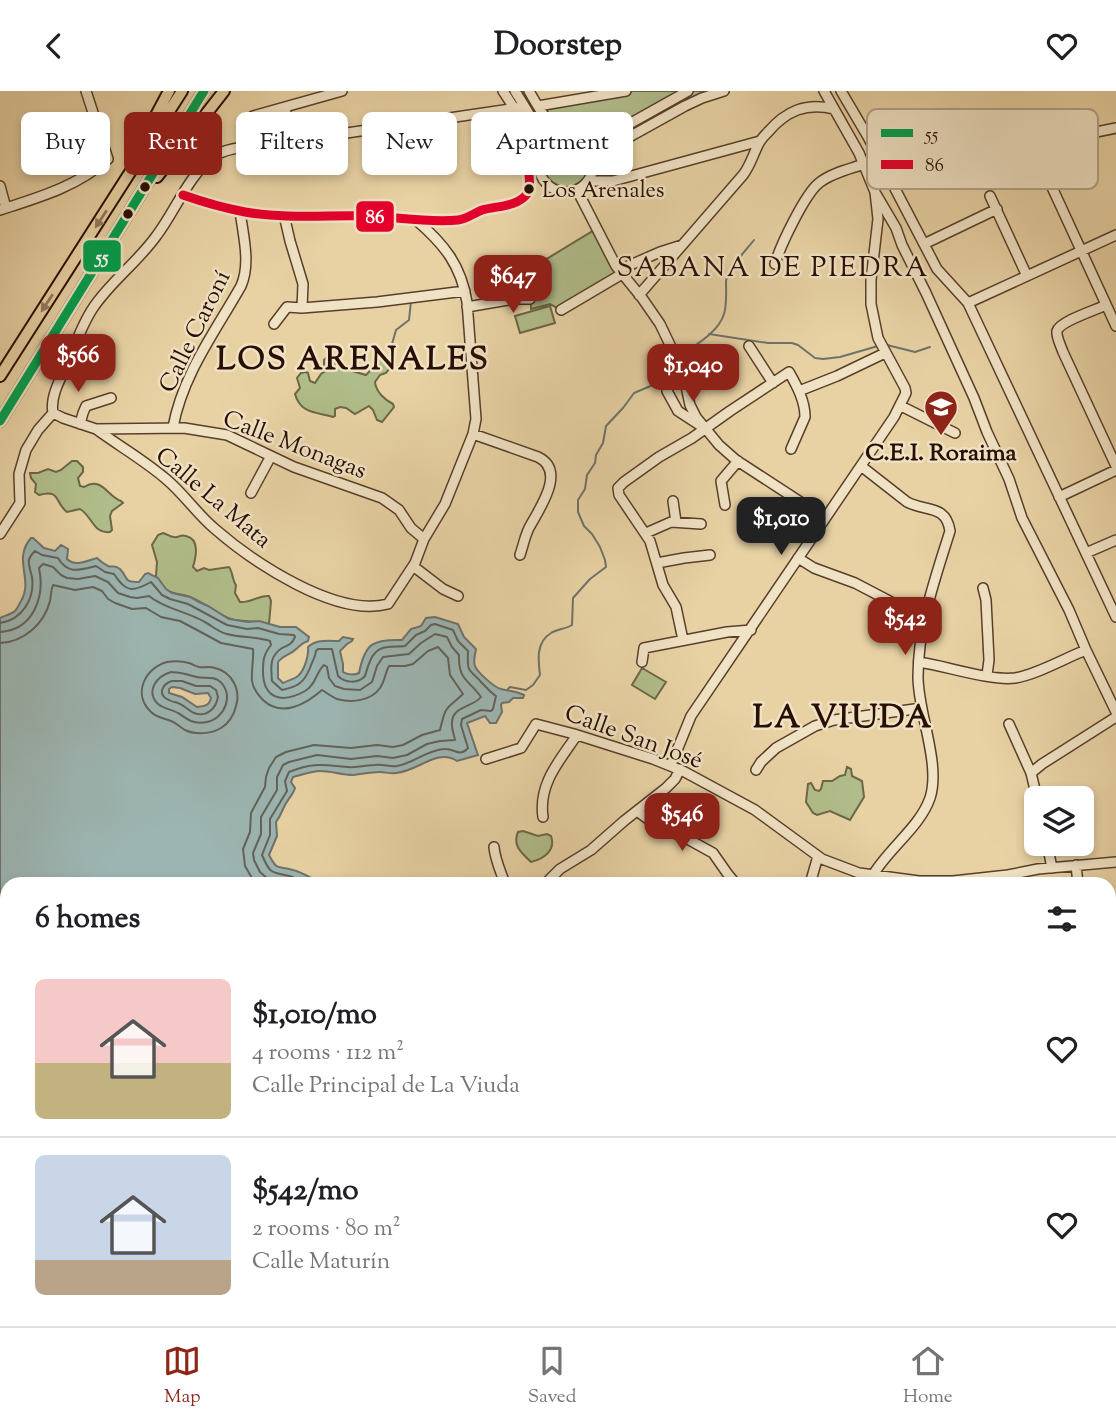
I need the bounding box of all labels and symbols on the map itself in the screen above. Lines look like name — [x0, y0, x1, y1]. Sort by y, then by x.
legend — [867, 109, 1098, 189]
text: 55 — [924, 122, 939, 149]
text: 86 — [925, 153, 944, 180]
place label: Los Arenales — [542, 176, 665, 208]
unlabelled marker — [138, 180, 152, 194]
marker: Los Arenales — [522, 182, 536, 196]
line badge: 86 — [355, 200, 395, 233]
text: 86 — [366, 205, 384, 232]
unlabelled marker — [121, 207, 135, 221]
one-way arrow — [94, 210, 107, 229]
line badge: 55 — [82, 239, 122, 273]
text: 55 — [93, 245, 109, 272]
district label: SABANA DE PIEDRA — [617, 249, 929, 289]
pin: $647 — [472, 255, 554, 315]
street label: Calle Caroní — [151, 265, 240, 399]
one-way arrow — [40, 294, 53, 313]
pin: $566 — [37, 335, 119, 394]
district label: LOS ARENALES — [216, 338, 490, 384]
pin: $1,040 — [636, 345, 750, 404]
school or university icon: C.E.I. Roraima — [922, 388, 960, 437]
street label: Calle Monagas — [217, 403, 371, 489]
place label: C.E.I. Roraima — [865, 437, 1018, 471]
street label: Calle La Mata — [147, 440, 278, 557]
pin: $1,010 — [724, 497, 838, 557]
pin: $542 — [864, 597, 946, 657]
district label: LA VIUDA — [753, 696, 933, 742]
street label: Calle San José — [559, 697, 707, 779]
pin: $546 — [641, 793, 723, 853]

